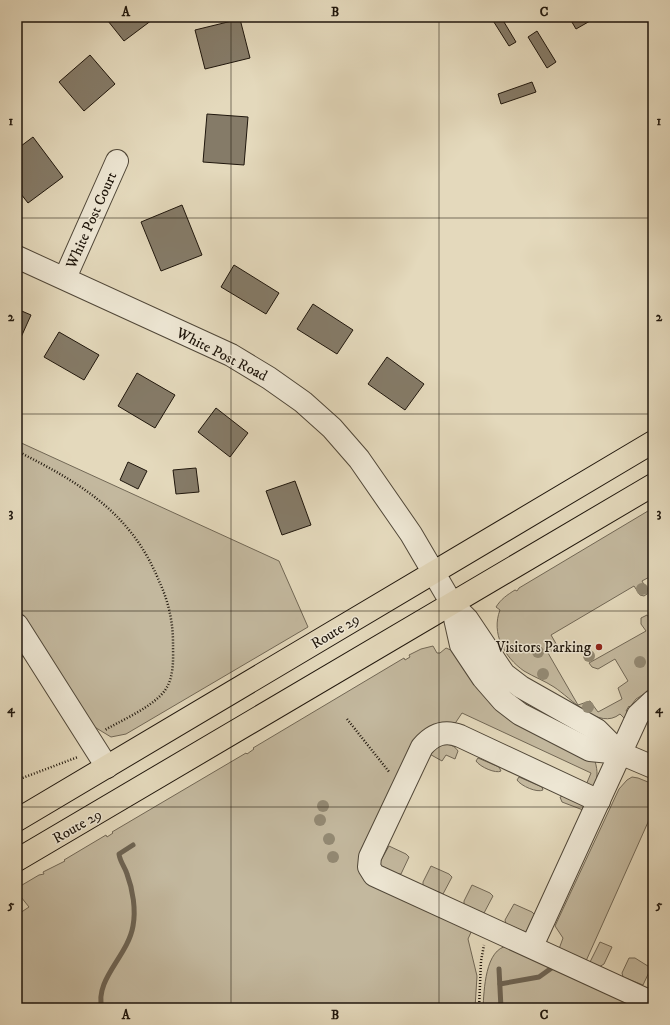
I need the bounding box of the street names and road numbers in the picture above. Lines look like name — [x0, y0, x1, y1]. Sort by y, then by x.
street label: White Post Court — [61, 169, 121, 272]
street label: White Post Road — [172, 323, 271, 386]
street label: Route 29 — [307, 609, 363, 653]
street label: Route 29 — [49, 805, 105, 848]

